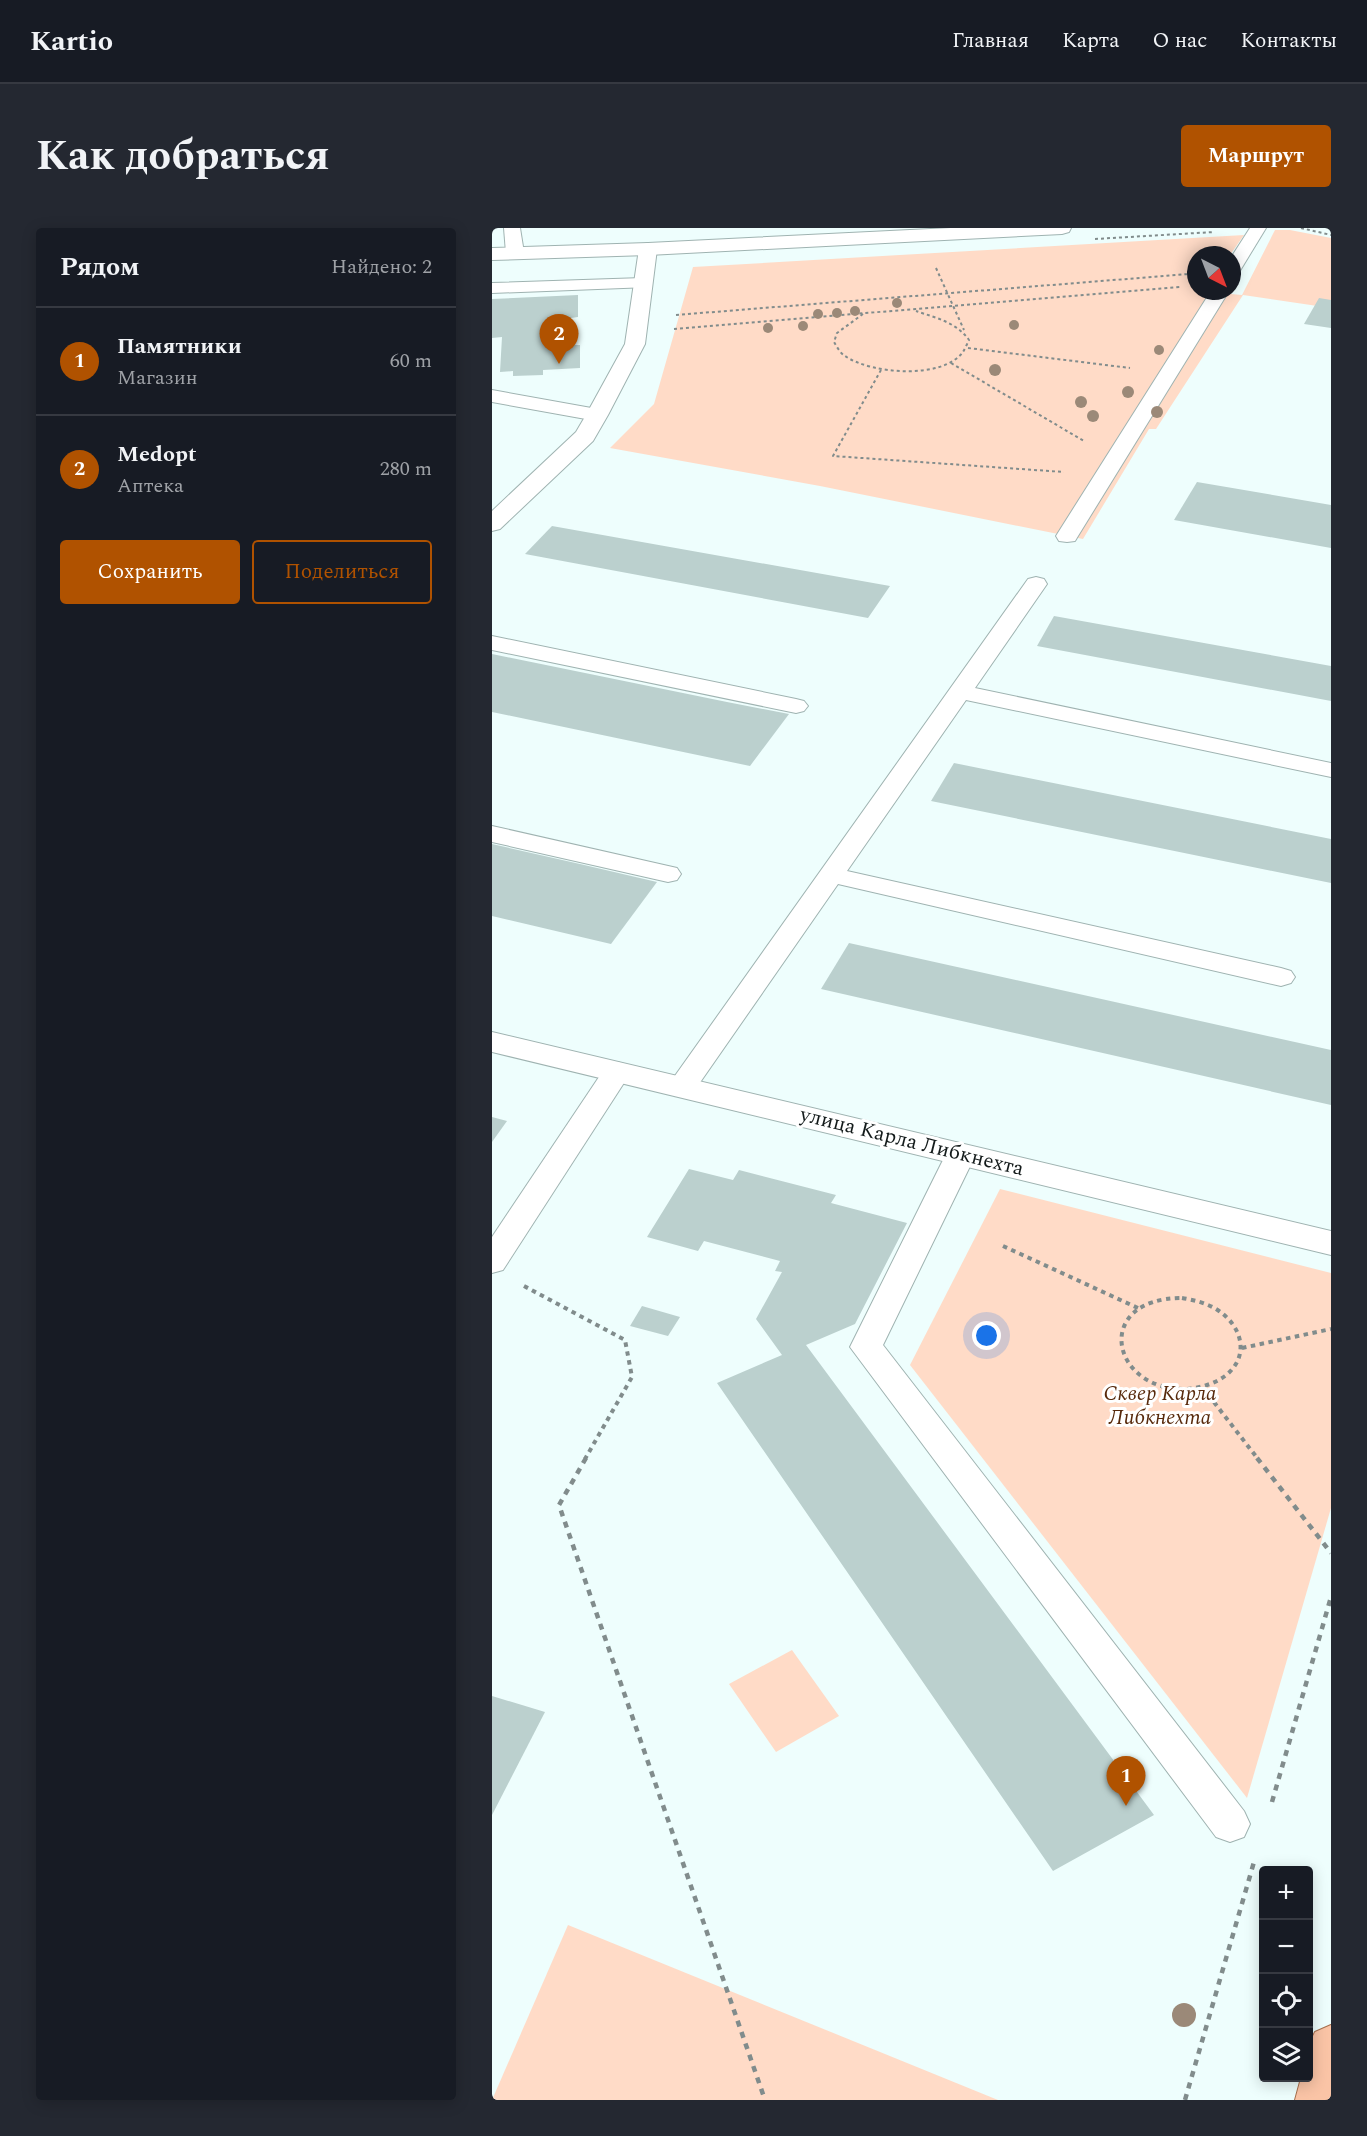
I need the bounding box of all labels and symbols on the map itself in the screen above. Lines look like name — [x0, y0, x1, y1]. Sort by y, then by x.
north arrow — [1187, 246, 1241, 300]
pin: 2 — [540, 314, 578, 364]
street label: улица Карла Либкнехта — [796, 1098, 1028, 1185]
your location — [972, 1321, 1001, 1350]
park label: Сквер Карла Либкнехта — [1104, 1378, 1217, 1434]
pin: 1 — [1106, 1756, 1146, 1806]

